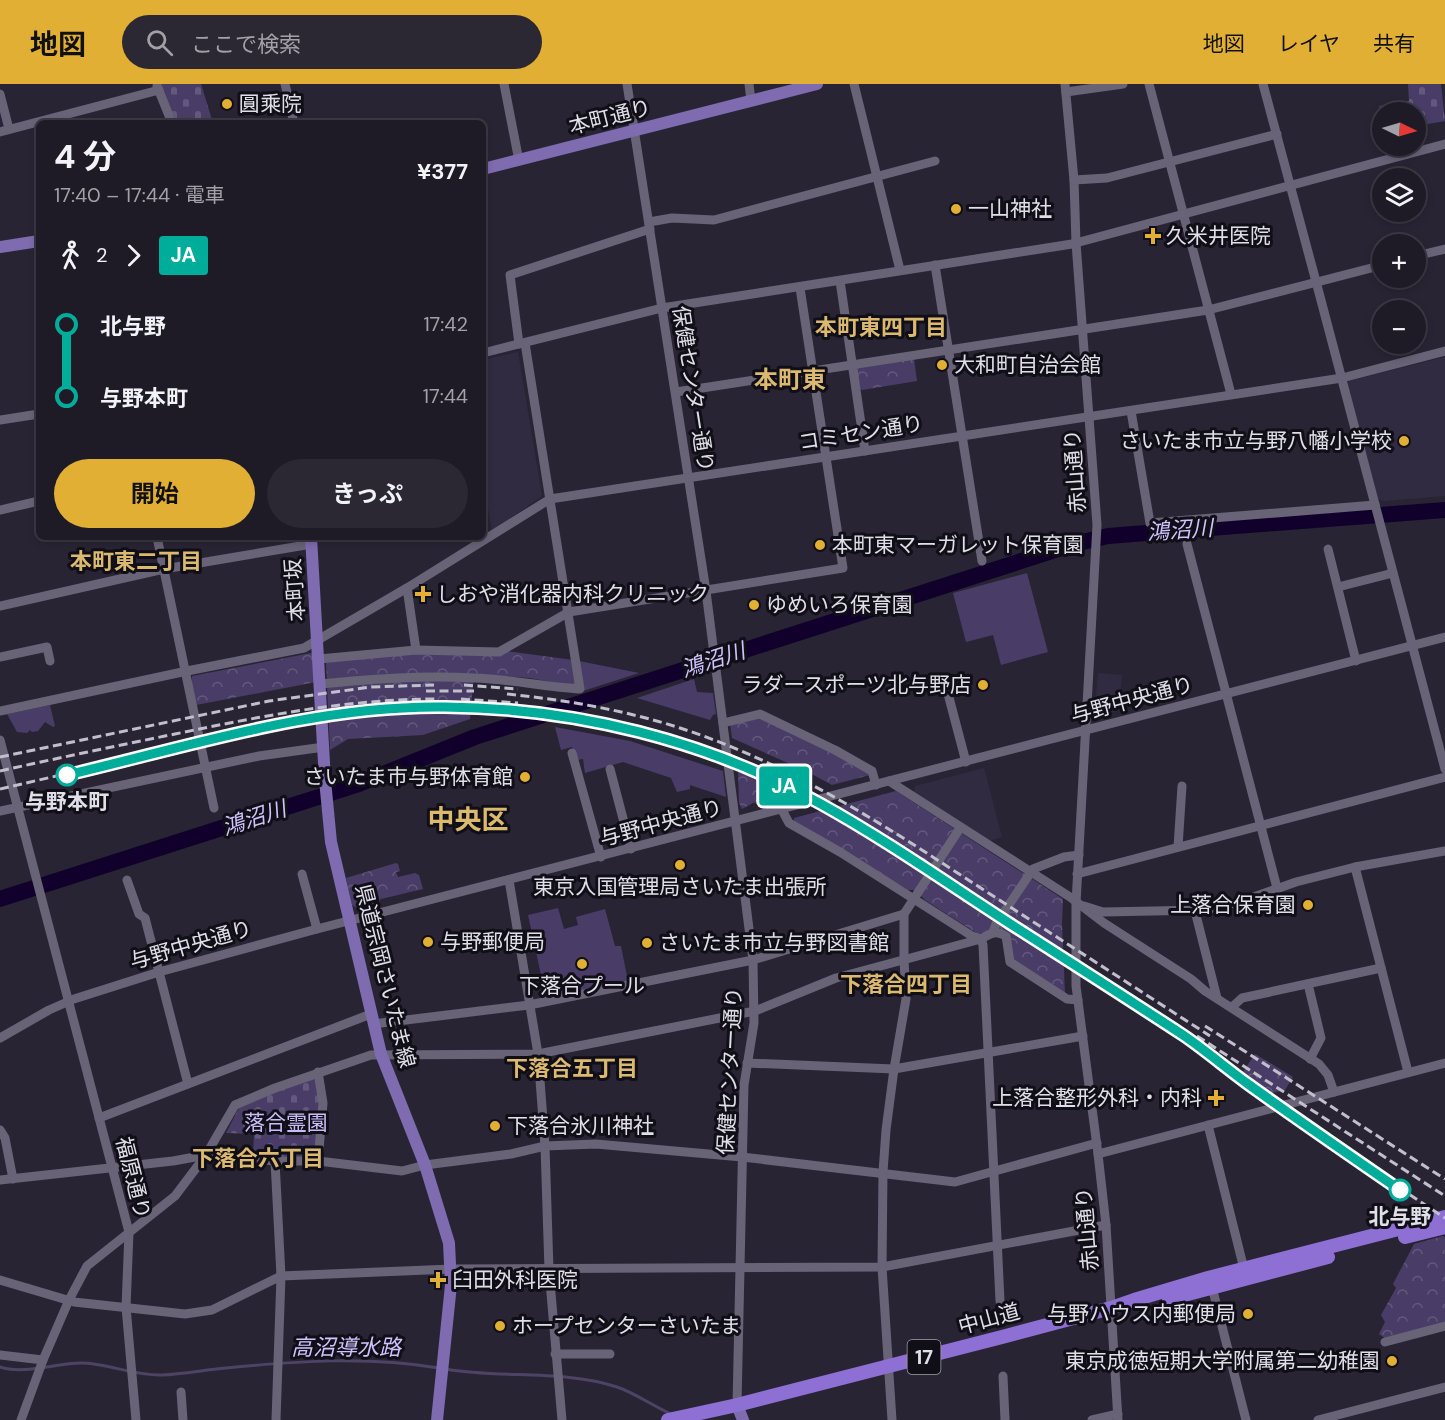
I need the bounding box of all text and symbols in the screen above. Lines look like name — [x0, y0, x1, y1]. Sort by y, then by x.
search box — [122, 15, 542, 69]
text: 地図 — [30, 26, 86, 63]
icon: search — [143, 26, 176, 59]
text: ここで検索 — [191, 30, 301, 59]
text: 地図 — [1203, 30, 1245, 58]
text: レイヤ — [1278, 30, 1340, 58]
text: 共有 — [1373, 30, 1415, 58]
place label: 圓乘院 — [239, 90, 302, 118]
street label: 本町通り — [566, 93, 654, 141]
marker: 圓乘院 — [220, 97, 234, 111]
north arrow — [1372, 102, 1426, 156]
map controls — [1372, 102, 1426, 354]
text: 4 分 — [54, 135, 116, 178]
text: ¥377 — [417, 157, 468, 186]
button: layers — [1372, 168, 1426, 222]
text: 17:40 – 17:44 · 電車 — [54, 182, 225, 208]
place label: 一山神社 — [968, 195, 1052, 223]
marker: 一山神社 — [949, 202, 963, 216]
place label: 久米井医院 — [1166, 222, 1271, 250]
marker: 久米井医院 — [1144, 227, 1162, 245]
button: + — [1372, 234, 1426, 288]
icon: walk — [54, 239, 87, 272]
icon: forward — [117, 239, 150, 272]
text: JA — [171, 241, 196, 269]
text: 2 — [96, 242, 108, 268]
button: − — [1372, 300, 1426, 354]
street label: 保健センター通り — [666, 304, 720, 474]
text: 17:42 — [423, 311, 468, 337]
text: 北与野 — [100, 312, 166, 341]
district label: 本町東四丁目 — [815, 313, 947, 342]
place label: 大和町自治会館 — [954, 351, 1101, 379]
marker: 大和町自治会館 — [935, 358, 949, 372]
district label: 本町東 — [754, 364, 826, 395]
text: 17:44 — [423, 383, 468, 409]
text: 与野本町 — [100, 384, 188, 413]
street label: コミセン通り — [797, 409, 925, 457]
place label: さいたま市立与野八幡小学校 — [1120, 427, 1392, 455]
street label: 赤山通り — [1058, 428, 1092, 514]
marker: さいたま市立与野八幡小学校 — [1397, 434, 1411, 448]
button: 開始 — [54, 459, 255, 528]
button: きっぷ — [267, 459, 468, 528]
water label: 鴻沼川 — [1146, 513, 1216, 547]
place label: 本町東マーガレット保育園 — [832, 531, 1084, 559]
marker: 本町東マーガレット保育園 — [813, 538, 827, 552]
district label: 本町東二丁目 — [70, 547, 202, 576]
street label: 本町坂 — [279, 558, 311, 622]
place label: しおや消化器内科クリニック — [436, 580, 709, 608]
marker: しおや消化器内科クリニック — [414, 585, 432, 603]
place label: ゆめいろ保育園 — [766, 591, 913, 619]
marker: ゆめいろ保育園 — [747, 598, 761, 612]
water label: 鴻沼川 — [677, 635, 751, 684]
street label: 与野中央通り — [1068, 670, 1196, 730]
place label: ラダースポーツ北与野店 — [741, 671, 971, 699]
marker: ラダースポーツ北与野店 — [976, 678, 990, 692]
place label: さいたま市与野体育館 — [304, 763, 513, 791]
marker: 与野本町 — [56, 764, 78, 786]
line badge: JA — [757, 766, 811, 806]
marker: さいたま市与野体育館 — [518, 770, 532, 784]
text: JA — [771, 772, 797, 800]
place label: 与野本町 — [25, 788, 109, 816]
water label: 鴻沼川 — [218, 793, 292, 842]
street label: 与野中央通り — [597, 793, 725, 853]
district label: 中央区 — [428, 802, 509, 837]
marker: 東京入国管理局さいたま出張所 — [673, 858, 687, 872]
place label: 東京入国管理局さいたま出張所 — [533, 873, 827, 901]
street label: 県道宗岡さいたま線 — [349, 881, 421, 1071]
place label: 上落合保育園 — [1170, 891, 1296, 919]
marker: 上落合保育園 — [1301, 898, 1315, 912]
street label: 与野中央通り — [127, 914, 255, 976]
place label: 与野郵便局 — [440, 928, 545, 956]
place label: さいたま市立与野図書館 — [659, 929, 889, 957]
marker: 与野郵便局 — [421, 935, 435, 949]
marker: さいたま市立与野図書館 — [640, 936, 654, 950]
marker: 下落合プール — [575, 957, 589, 971]
district label: 下落合四丁目 — [840, 970, 972, 999]
place label: 下落合プール — [519, 972, 645, 1000]
street label: 保健センター通り — [712, 986, 748, 1156]
district label: 下落合五丁目 — [506, 1054, 638, 1083]
place label: 上落合整形外科・内科 — [992, 1084, 1202, 1112]
marker: 上落合整形外科・内科 — [1207, 1089, 1225, 1107]
park label: 落合霊園 — [244, 1109, 328, 1137]
place label: 下落合氷川神社 — [507, 1112, 654, 1140]
marker: 下落合氷川神社 — [488, 1119, 502, 1133]
street label: 福原通り — [109, 1134, 157, 1222]
district label: 下落合六丁目 — [192, 1144, 324, 1173]
marker: 北与野 — [1389, 1179, 1411, 1201]
street label: 赤山通り — [1069, 1186, 1105, 1272]
place label: 北与野 — [1369, 1203, 1432, 1231]
place label: 臼田外科医院 — [452, 1266, 578, 1294]
marker: 臼田外科医院 — [429, 1271, 447, 1289]
street label: 中山道 — [955, 1297, 1023, 1341]
place label: 与野ハウス内郵便局 — [1047, 1300, 1236, 1328]
marker: 与野ハウス内郵便局 — [1241, 1307, 1255, 1321]
place label: ホープセンターさいたま — [512, 1312, 741, 1340]
marker: ホープセンターさいたま — [493, 1319, 507, 1333]
water label: 高沼導水路 — [291, 1333, 403, 1362]
road number: 17 — [908, 1340, 940, 1374]
place label: 東京成徳短期大学附属第二幼稚園 — [1065, 1347, 1380, 1375]
marker: 東京成徳短期大学附属第二幼稚園 — [1385, 1354, 1399, 1368]

